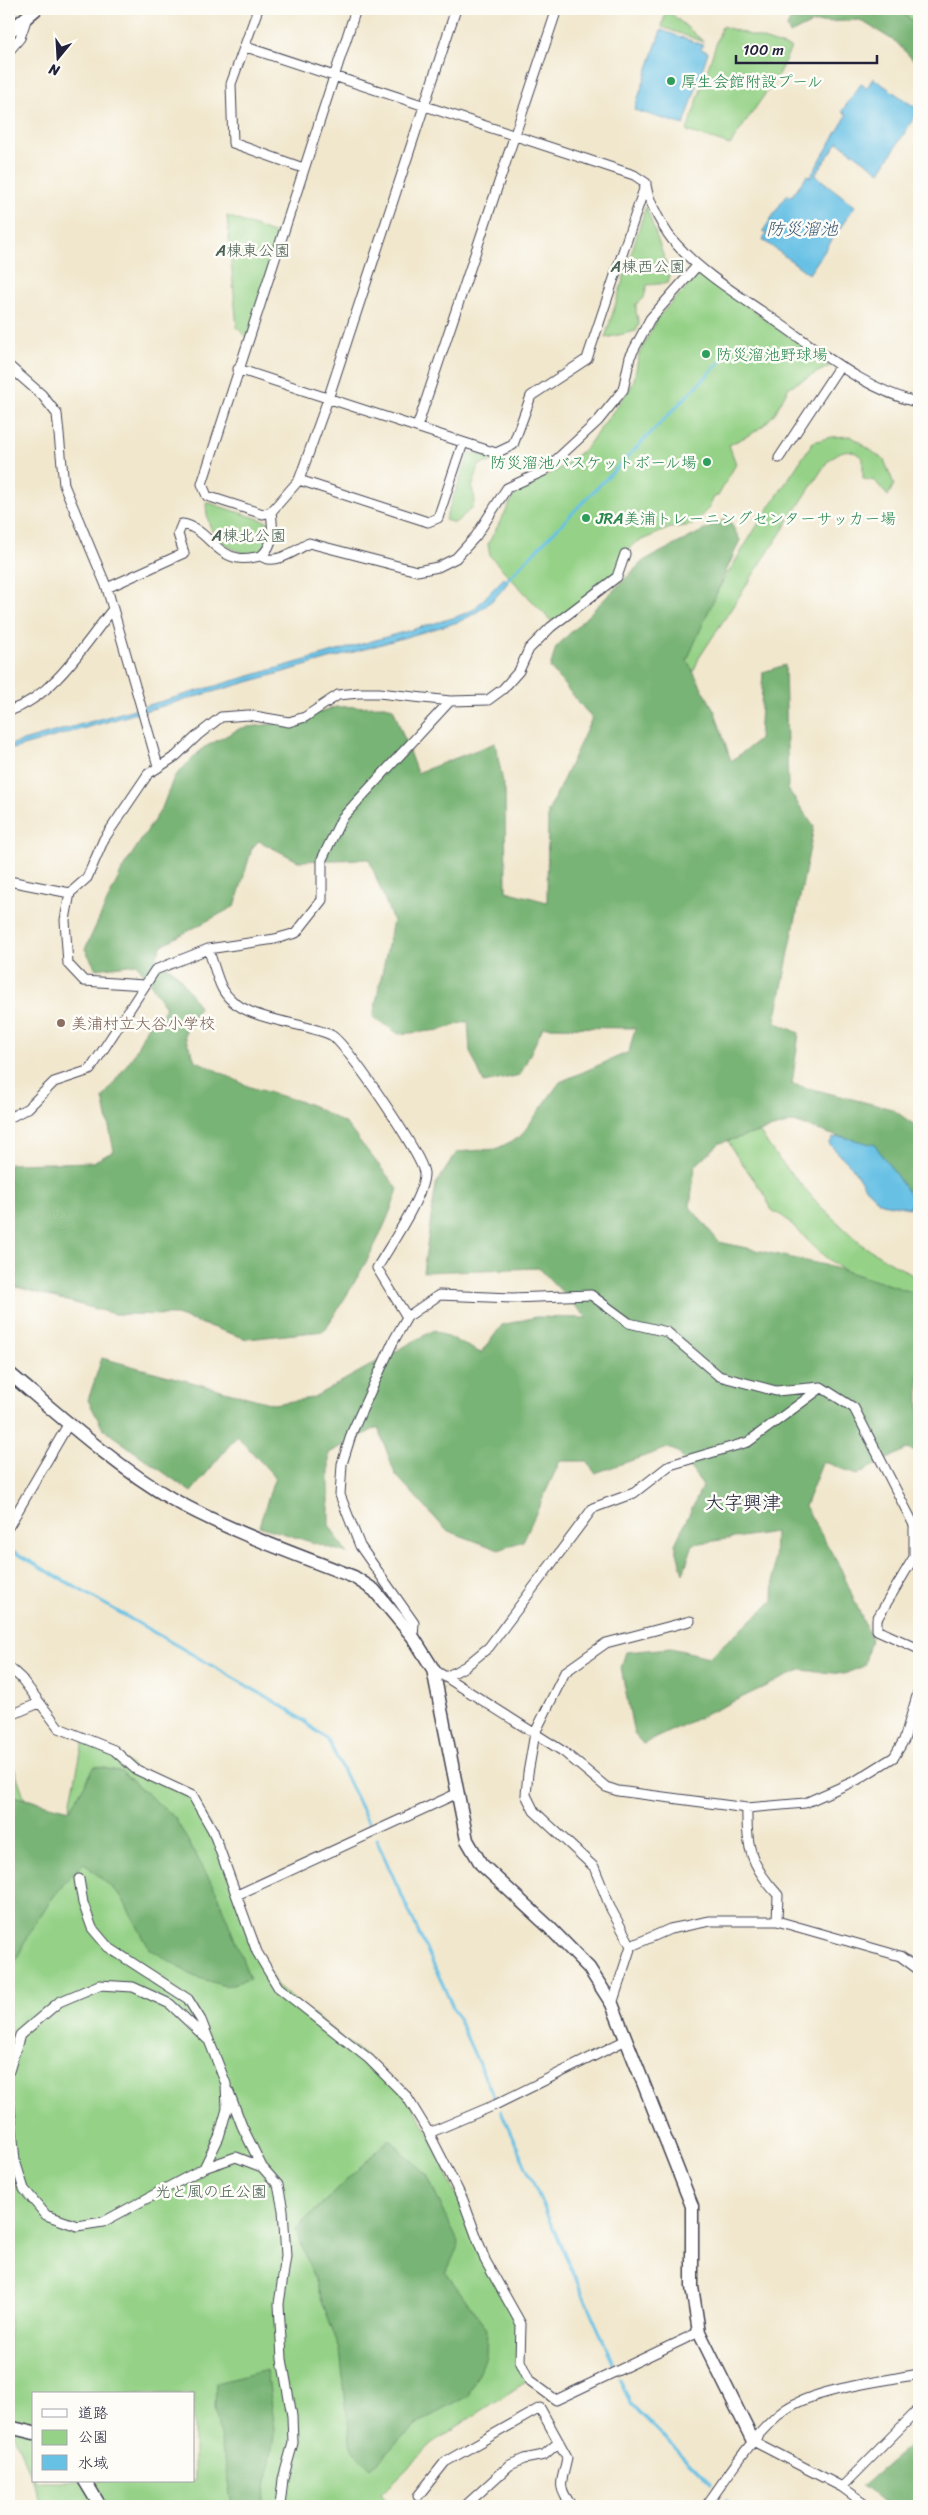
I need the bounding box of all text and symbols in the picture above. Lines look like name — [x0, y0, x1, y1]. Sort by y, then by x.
north arrow — [32, 32, 82, 82]
scale bar — [736, 32, 877, 64]
text: 100 m — [743, 37, 784, 63]
text: N — [45, 56, 64, 84]
place label: 厚生会館附設プール — [681, 67, 823, 96]
marker: 厚生会館附設プール — [665, 75, 677, 87]
water label: 防災溜池 — [766, 213, 839, 245]
park label: A棟東公園 — [215, 236, 290, 265]
park label: A棟西公園 — [610, 252, 685, 281]
place label: 防災溜池野球場 — [716, 340, 828, 369]
marker: 防災溜池野球場 — [700, 348, 712, 360]
place label: 防災溜池バスケットボール場 — [490, 448, 697, 477]
marker: 防災溜池バスケットボール場 — [701, 456, 713, 468]
place label: JRA美浦トレーニングセンターサッカー場 — [595, 504, 896, 533]
marker: JRA美浦トレーニングセンターサッカー場 — [580, 512, 592, 524]
park label: A棟北公園 — [211, 521, 286, 550]
place label: 美浦村立大谷小学校 — [71, 1009, 215, 1038]
marker: 美浦村立大谷小学校 — [55, 1017, 67, 1029]
district label: 大字興津 — [705, 1486, 781, 1519]
park label: 光と風の丘公園 — [155, 2177, 267, 2206]
legend — [32, 2392, 195, 2482]
text: 道路 — [78, 2400, 108, 2426]
text: 公園 — [78, 2424, 108, 2450]
text: 水域 — [78, 2450, 108, 2476]

